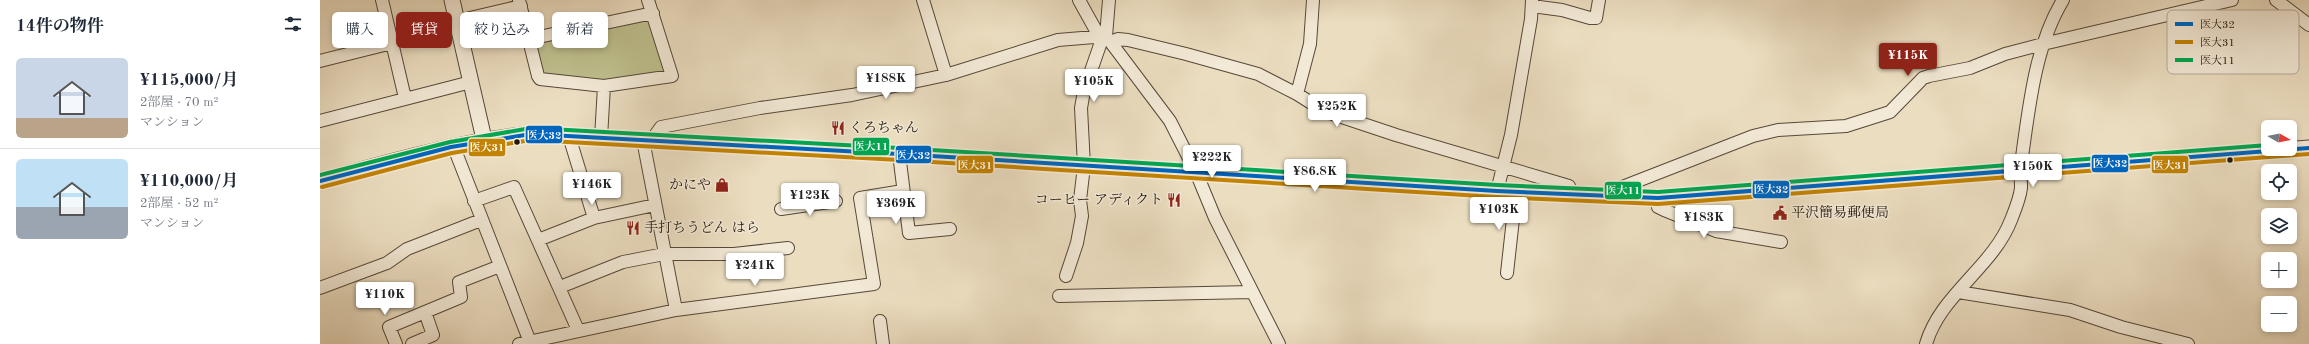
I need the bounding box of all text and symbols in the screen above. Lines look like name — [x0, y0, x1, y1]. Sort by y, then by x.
legend — [2167, 10, 2299, 74]
chip: 購入 — [332, 12, 388, 48]
chip: 賃貸 — [396, 12, 452, 48]
chip: 絞り込み — [460, 12, 544, 48]
chip: 新着 — [552, 12, 608, 48]
icon: filters — [282, 13, 304, 35]
text: 14件の物件 — [16, 18, 104, 35]
text: 医大32 — [2200, 18, 2235, 31]
text: 医大31 — [2200, 36, 2235, 49]
pin: ¥115K — [1880, 43, 1936, 77]
text: ¥115K — [1888, 49, 1928, 62]
text: 医大11 — [2200, 54, 2235, 67]
pin: ¥188K — [858, 66, 914, 100]
pin: ¥105K — [1066, 69, 1122, 103]
text: ¥115,000/月 — [140, 72, 238, 89]
text: ¥188K — [866, 72, 906, 85]
icon: home — [48, 74, 96, 122]
text: ¥105K — [1074, 75, 1114, 88]
pin: ¥252K — [1309, 94, 1365, 128]
text: 2部屋 · 70 m² — [140, 96, 218, 109]
text: ¥252K — [1317, 100, 1357, 113]
text: マンション — [140, 116, 204, 129]
restaurant icon: くろちゃん — [830, 120, 846, 136]
place label: くろちゃん — [849, 120, 919, 135]
north arrow — [2261, 120, 2297, 156]
map controls — [2261, 120, 2297, 332]
line badge: 医大32 — [525, 125, 563, 144]
text: 医大32 — [527, 129, 561, 142]
unlabelled marker — [512, 137, 522, 147]
line badge: 医大11 — [852, 137, 890, 156]
line badge: 医大31 — [468, 138, 506, 157]
text: 医大11 — [854, 140, 888, 153]
text: 医大31 — [470, 141, 504, 154]
line badge: 医大32 — [895, 145, 932, 164]
pin: ¥222K — [1184, 145, 1240, 179]
text: 医大32 — [896, 149, 930, 162]
text: ¥222K — [1192, 151, 1232, 164]
pin: ¥150K — [2005, 154, 2061, 188]
line badge: 医大32 — [2091, 154, 2129, 173]
line badge: 医大31 — [956, 155, 994, 174]
line badge: 医大31 — [2151, 155, 2189, 174]
unlabelled marker — [2225, 155, 2235, 165]
text: 医大32 — [2093, 157, 2127, 170]
text: 医大31 — [958, 159, 992, 172]
pin: ¥86.8K — [1282, 159, 1348, 193]
text: 医大31 — [2153, 159, 2187, 172]
text: ¥150K — [2013, 160, 2053, 173]
button: locate — [2261, 164, 2297, 200]
text: ¥86.8K — [1293, 165, 1337, 178]
pin: ¥146K — [564, 172, 620, 206]
text: ¥110,000/月 — [140, 173, 238, 190]
icon: home — [48, 175, 96, 223]
shop icon: かにや — [714, 177, 730, 193]
text: ¥146K — [572, 178, 612, 191]
place label: かにや — [669, 178, 711, 192]
line badge: 医大32 — [1752, 180, 1790, 199]
line badge: 医大11 — [1604, 181, 1642, 200]
pin: ¥123K — [782, 183, 838, 217]
text: 医大32 — [1754, 183, 1788, 196]
text: 医大11 — [1606, 184, 1640, 197]
text: ¥123K — [790, 189, 830, 202]
pin: ¥369K — [868, 191, 924, 225]
place label: コーヒー アディクト — [1035, 192, 1163, 207]
restaurant icon: コーヒー アディクト — [1166, 192, 1182, 208]
text: 2部屋 · 52 m² — [140, 197, 218, 210]
text: ¥369K — [876, 197, 916, 210]
pin: ¥103K — [1471, 197, 1527, 231]
text: ¥103K — [1479, 203, 1519, 216]
pin: ¥183K — [1676, 205, 1732, 239]
public building icon: 平沢簡易郵便局 — [1772, 205, 1788, 221]
place label: 平沢簡易郵便局 — [1791, 205, 1889, 220]
button: layers — [2261, 208, 2297, 244]
text: ¥183K — [1684, 211, 1724, 224]
text: マンション — [140, 217, 204, 230]
restaurant icon: 手打ちうどん はら — [625, 220, 641, 236]
place label: 手打ちうどん はら — [644, 220, 760, 235]
button: + — [2261, 252, 2297, 288]
pin: ¥241K — [727, 253, 783, 287]
text: ¥241K — [735, 259, 775, 272]
pin: ¥110K — [357, 282, 413, 316]
text: ¥110K — [365, 288, 405, 301]
button: − — [2261, 296, 2297, 332]

